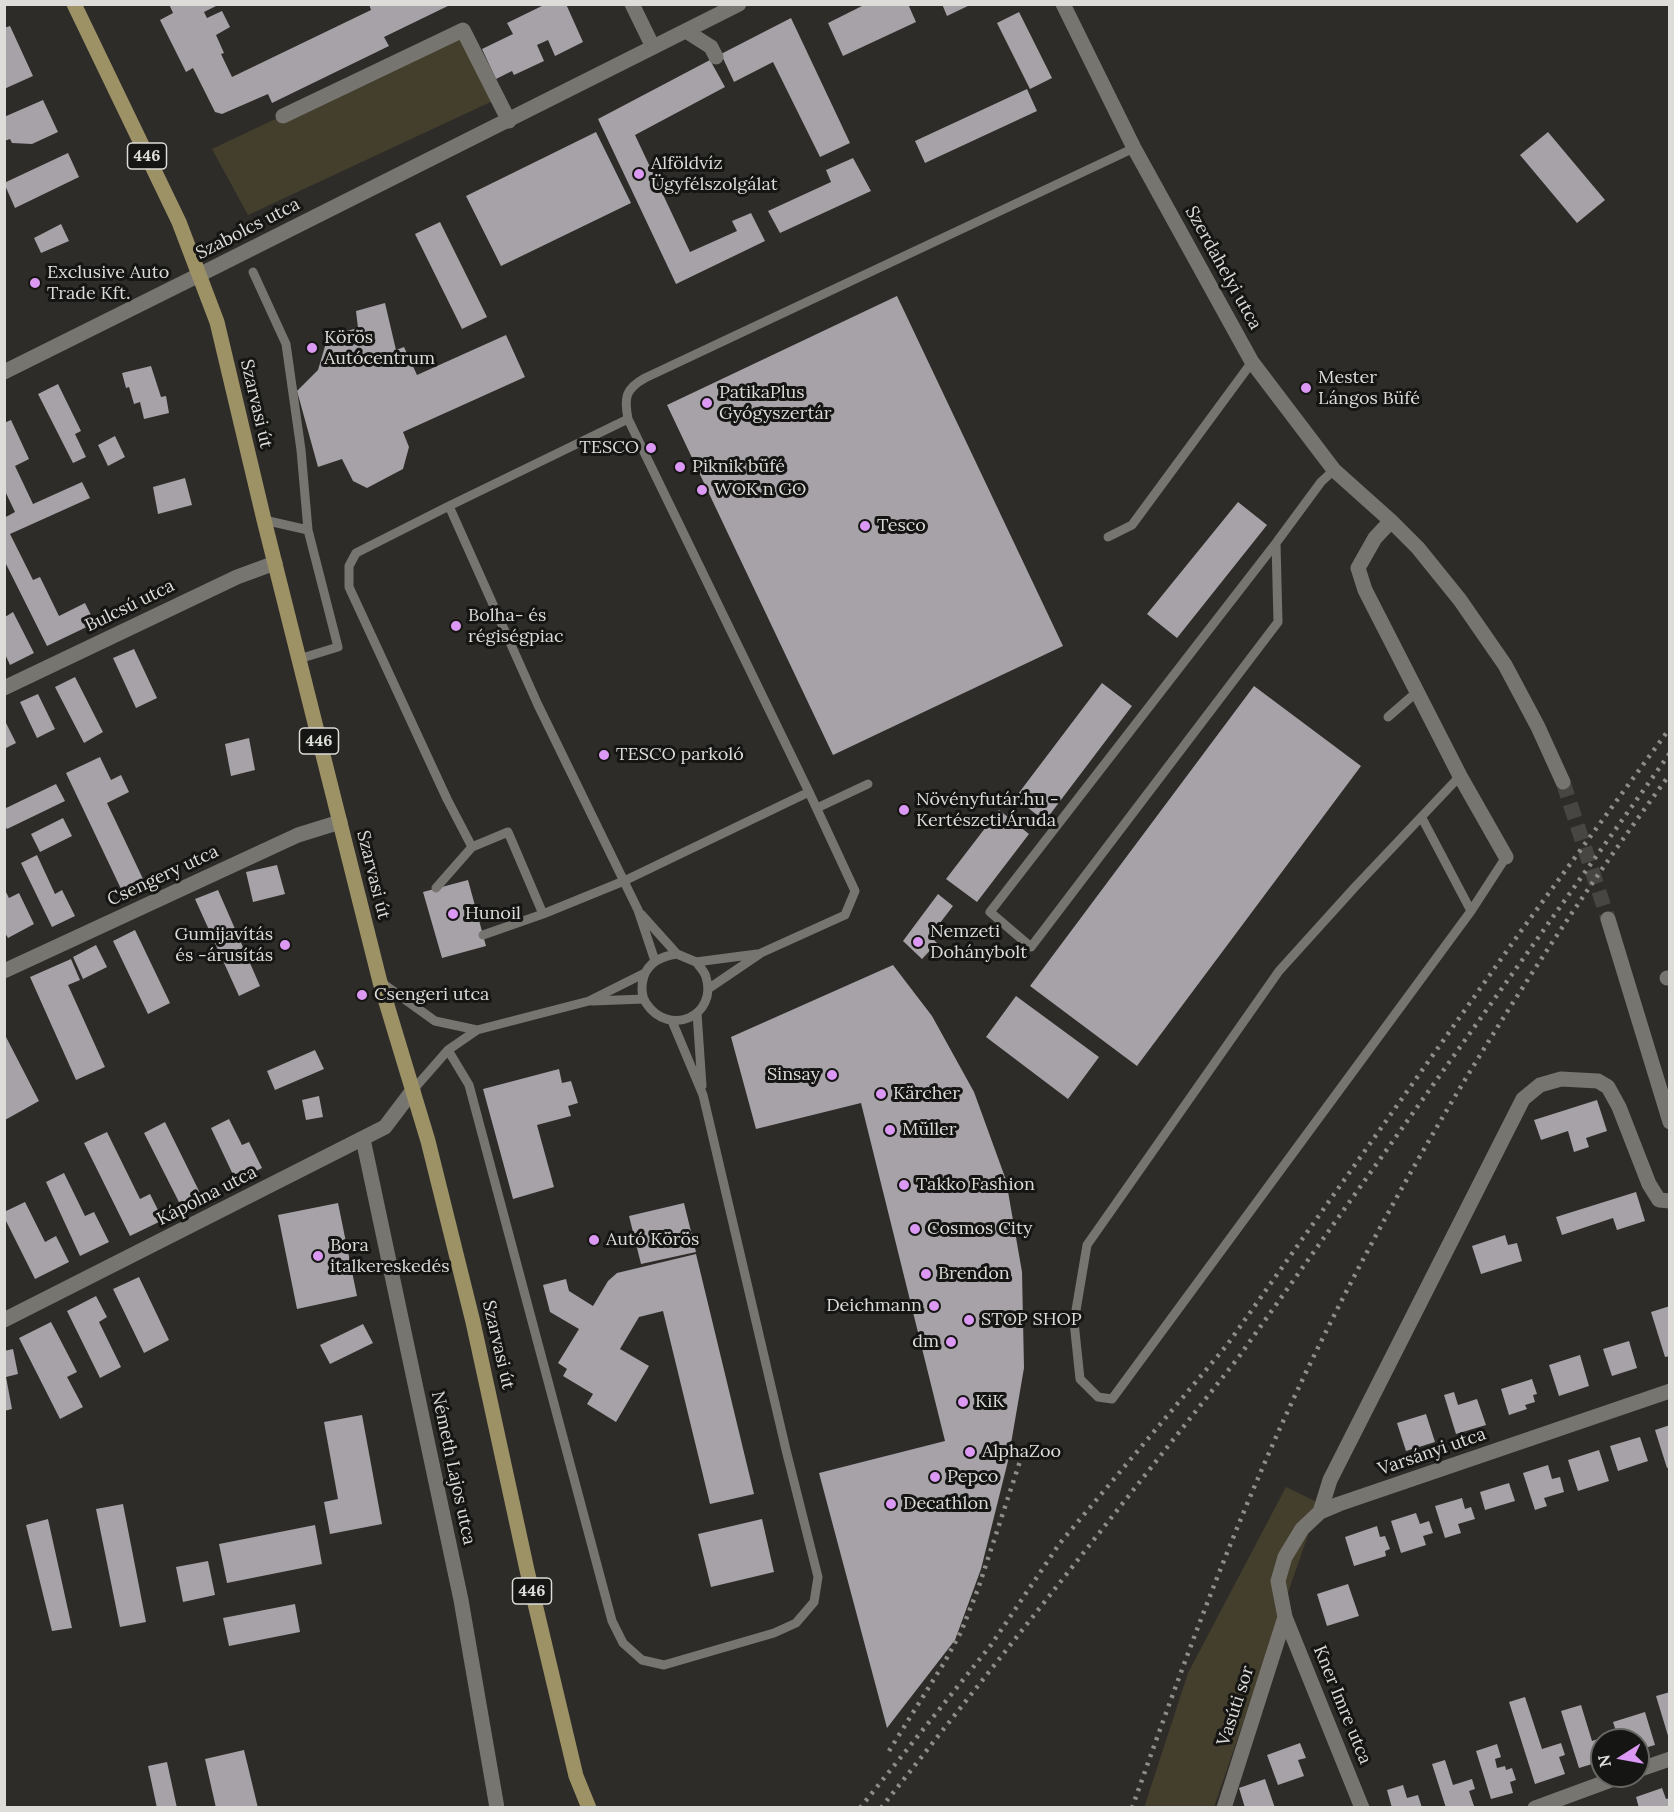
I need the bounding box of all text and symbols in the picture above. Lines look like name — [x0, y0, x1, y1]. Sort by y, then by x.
road number: 446 — [128, 143, 166, 169]
place label: Alföldvíz Ügyfélszolgálat — [651, 153, 778, 195]
marker: Alföldvíz Ügyfélszolgálat — [632, 167, 646, 181]
street label: Szabolcs utca — [192, 194, 304, 264]
street label: Szerdahelyi utca — [1180, 202, 1266, 334]
place label: Exclusive Auto Trade Kft. — [47, 262, 169, 304]
marker: Exclusive Auto Trade Kft. — [28, 276, 42, 290]
place label: Körös Autócentrum — [324, 327, 435, 370]
marker: Körös Autócentrum — [305, 341, 319, 355]
street label: Szarvasi út — [235, 357, 277, 451]
place label: Mester Lángos Büfé — [1318, 367, 1420, 410]
marker: Mester Lángos Büfé — [1299, 381, 1313, 395]
place label: PatikaPlus Gyógyszertár — [719, 382, 831, 424]
marker: PatikaPlus Gyógyszertár — [700, 396, 714, 410]
place label: TESCO — [579, 437, 639, 459]
marker: TESCO — [644, 441, 658, 455]
place label: Piknik büfé — [692, 456, 785, 478]
marker: Piknik büfé — [673, 460, 687, 474]
place label: WOK n GO — [714, 479, 806, 501]
marker: WOK n GO — [695, 483, 709, 497]
place label: Tesco — [877, 515, 926, 537]
marker: Tesco — [858, 519, 872, 533]
street label: Bulcsú utca — [82, 575, 178, 637]
place label: Bolha- és régiségpiac — [468, 605, 564, 648]
marker: Bolha- és régiségpiac — [449, 619, 463, 633]
road number: 446 — [300, 728, 338, 754]
place label: TESCO parkoló — [616, 744, 744, 766]
marker: TESCO parkoló — [597, 748, 611, 762]
place label: Növényfutár.hu - Kertészeti Áruda — [916, 789, 1059, 832]
marker: Növényfutár.hu - Kertészeti Áruda — [897, 803, 911, 817]
street label: Szarvasi út — [352, 828, 394, 922]
street label: Csengery utca — [104, 841, 222, 911]
place label: Hunoil — [465, 903, 521, 925]
marker: Hunoil — [446, 907, 460, 921]
place label: Nemzeti Dohánybolt — [930, 921, 1027, 964]
place label: Gumijavítás és -árusítás — [175, 924, 273, 966]
marker: Nemzeti Dohánybolt — [911, 935, 925, 949]
marker: Gumijavítás és -árusítás — [278, 938, 292, 952]
place label: Csengeri utca — [374, 984, 489, 1006]
marker: Csengeri utca — [355, 988, 369, 1002]
place label: Sinsay — [767, 1064, 820, 1086]
marker: Sinsay — [825, 1068, 839, 1082]
place label: Kärcher — [893, 1083, 960, 1105]
marker: Kärcher — [874, 1087, 888, 1101]
place label: Müller — [902, 1119, 957, 1141]
marker: Müller — [883, 1123, 897, 1137]
street label: Kápolna utca — [153, 1162, 261, 1230]
place label: Takko Fashion — [916, 1174, 1035, 1196]
marker: Takko Fashion — [897, 1178, 911, 1192]
place label: Cosmos City — [927, 1218, 1033, 1240]
marker: Cosmos City — [908, 1222, 922, 1236]
place label: Autó Körös — [606, 1229, 699, 1251]
marker: Autó Körös — [587, 1233, 601, 1247]
place label: Bora italkereskedés — [330, 1235, 450, 1278]
marker: Bora italkereskedés — [311, 1249, 325, 1263]
place label: Brendon — [938, 1263, 1010, 1285]
marker: Brendon — [919, 1267, 933, 1281]
place label: Deichmann — [826, 1295, 922, 1317]
street label: Szarvasi út — [477, 1298, 519, 1392]
marker: Deichmann — [927, 1299, 941, 1313]
place label: STOP SHOP — [981, 1309, 1082, 1331]
marker: STOP SHOP — [962, 1313, 976, 1327]
place label: dm — [912, 1331, 939, 1353]
marker: dm — [944, 1335, 958, 1349]
street label: Németh Lajos utca — [426, 1389, 480, 1547]
place label: KiK — [975, 1391, 1005, 1413]
marker: KiK — [956, 1395, 970, 1409]
street label: Varsányi utca — [1375, 1423, 1489, 1481]
place label: AlphaZoo — [982, 1441, 1061, 1463]
marker: AlphaZoo — [963, 1445, 977, 1459]
place label: Pepco — [947, 1466, 998, 1488]
marker: Pepco — [928, 1470, 942, 1484]
place label: Decathlon — [903, 1493, 989, 1515]
marker: Decathlon — [884, 1497, 898, 1511]
road number: 446 — [512, 1578, 552, 1604]
street label: Kner Imre utca — [1308, 1642, 1376, 1768]
street label: Vasúti sor — [1213, 1663, 1259, 1749]
north arrow — [1590, 1728, 1650, 1788]
text: N — [1593, 1753, 1615, 1769]

